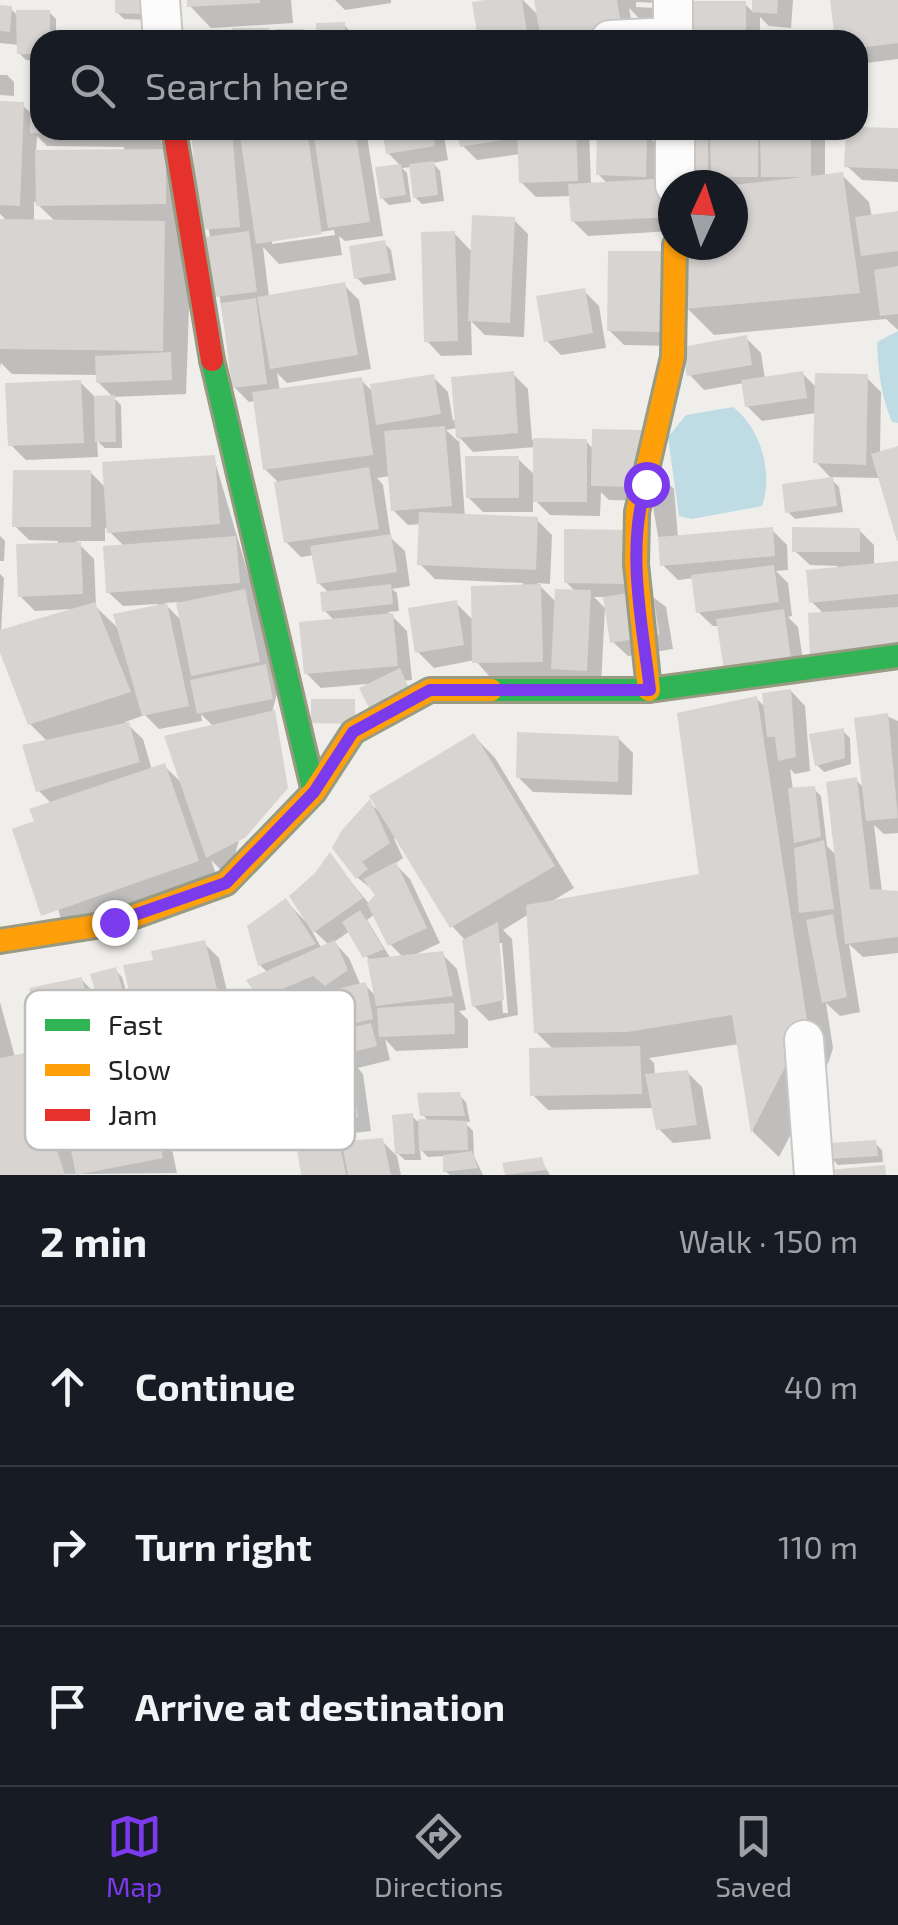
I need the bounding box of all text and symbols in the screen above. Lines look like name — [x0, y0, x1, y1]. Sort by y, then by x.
search box — [30, 30, 868, 140]
icon: search — [65, 58, 120, 113]
text: Search here — [145, 62, 349, 108]
north arrow — [658, 170, 748, 260]
route start — [624, 462, 670, 508]
route end — [92, 900, 138, 946]
legend — [25, 990, 355, 1150]
text: Fast — [108, 1007, 163, 1041]
text: Slow — [108, 1052, 171, 1086]
text: Jam — [108, 1097, 157, 1131]
text: 2 min — [40, 1215, 147, 1265]
text: Walk · 150 m — [679, 1221, 858, 1259]
icon: ahead — [40, 1359, 95, 1414]
text: Continue — [135, 1363, 295, 1409]
text: 40 m — [784, 1367, 858, 1405]
icon: right — [40, 1519, 95, 1574]
text: Turn right — [135, 1523, 312, 1569]
text: 110 m — [778, 1527, 858, 1565]
icon: arrive — [40, 1679, 95, 1734]
text: Arrive at destination — [135, 1683, 505, 1729]
tab: Map — [106, 1809, 162, 1903]
tab: Directions — [374, 1809, 503, 1903]
tab: Saved — [715, 1809, 792, 1903]

